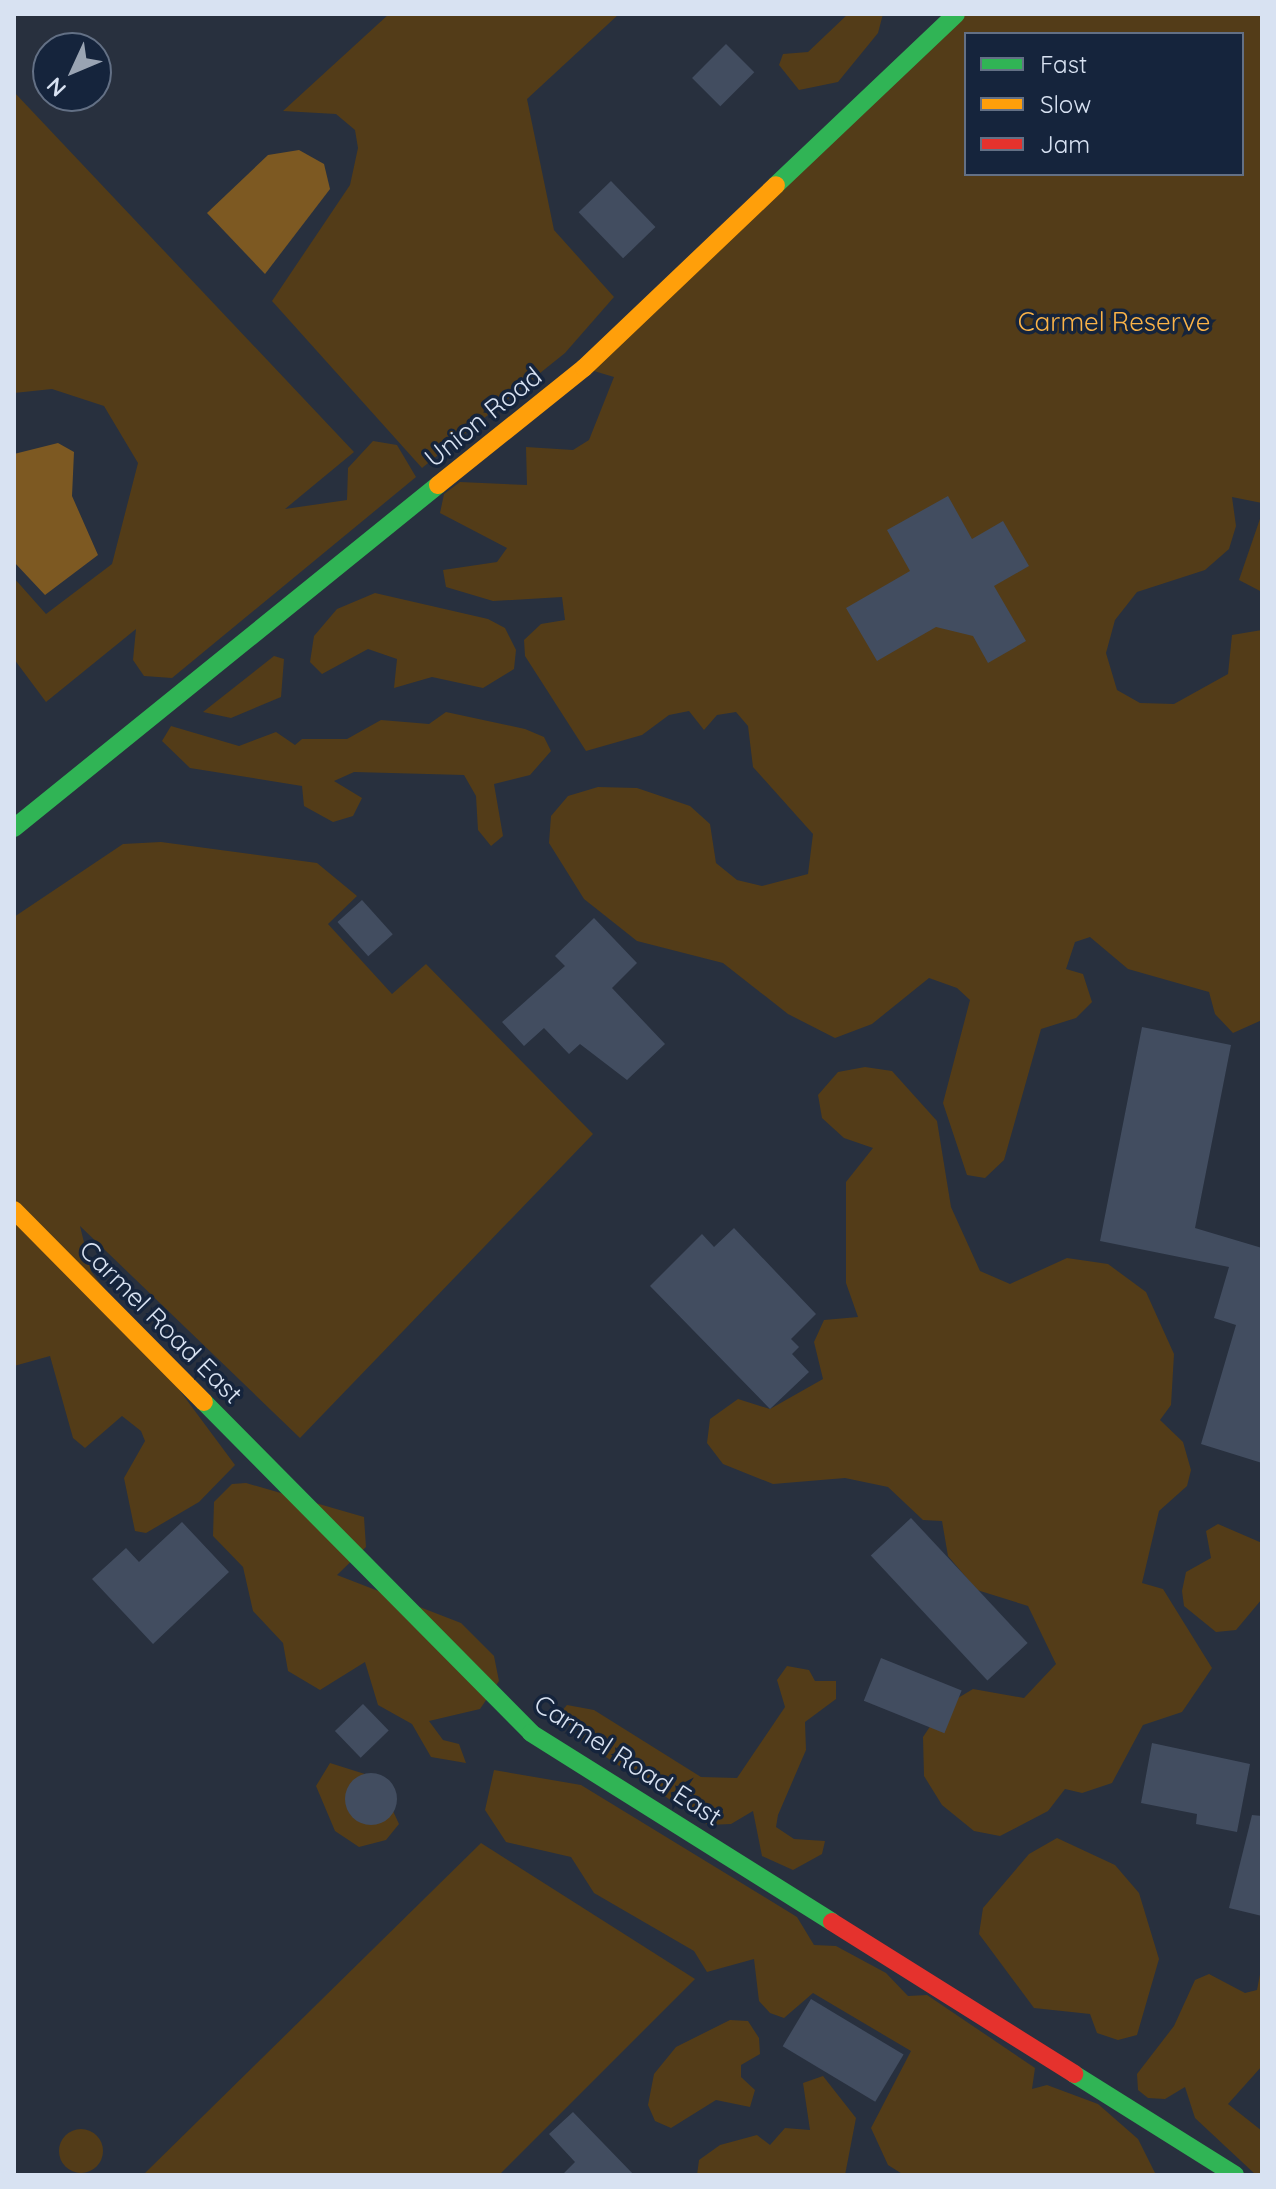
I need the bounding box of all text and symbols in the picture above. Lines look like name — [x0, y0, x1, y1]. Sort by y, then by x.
north arrow — [32, 32, 112, 112]
legend — [964, 32, 1244, 176]
text: Fast — [1040, 49, 1087, 79]
text: N — [40, 72, 72, 103]
text: Slow — [1040, 89, 1091, 119]
text: Jam — [1040, 129, 1090, 159]
park label: Carmel Reserve — [1018, 306, 1210, 338]
street label: Union Road — [418, 360, 548, 474]
street label: Carmel Road East — [73, 1234, 249, 1410]
street label: Carmel Road East — [528, 1688, 728, 1832]

